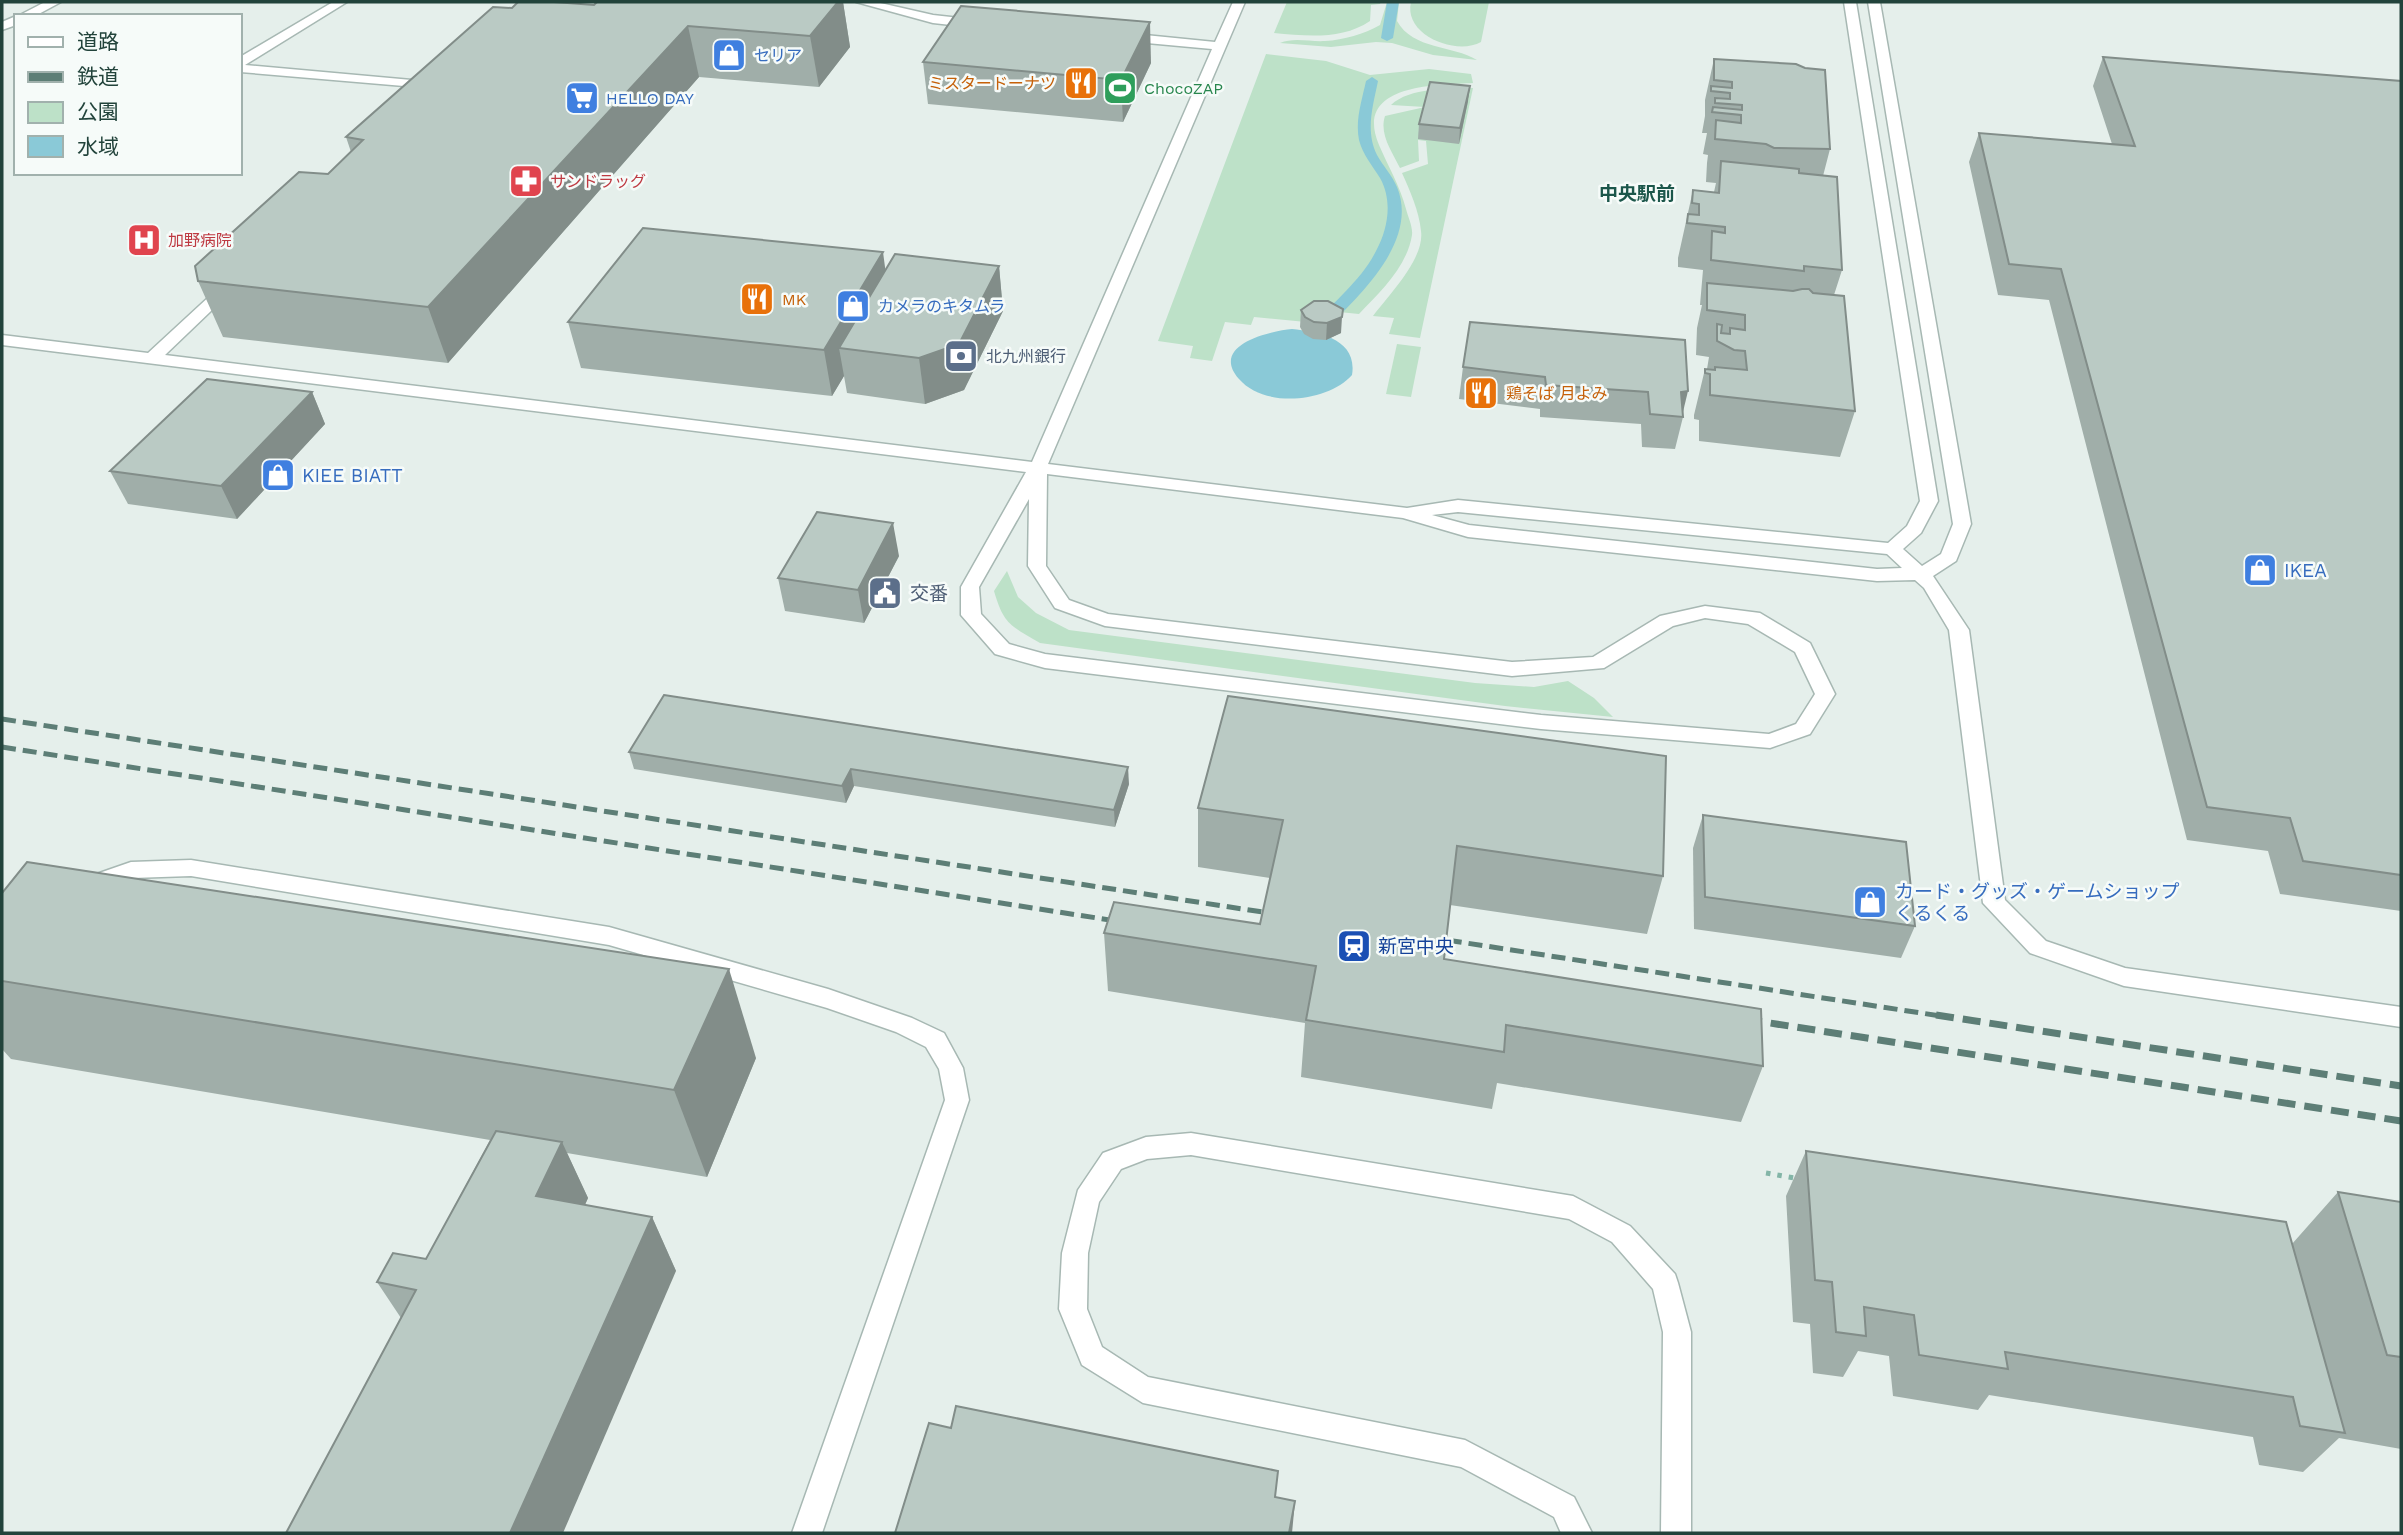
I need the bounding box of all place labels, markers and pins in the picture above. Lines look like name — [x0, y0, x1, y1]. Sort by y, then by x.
shop icon: セリア — [710, 36, 748, 74]
place label: セリア — [754, 46, 802, 65]
restaurant icon: ミスタードーナツ — [1062, 64, 1100, 102]
sports icon: ChocoZAP — [1101, 69, 1139, 107]
place label: ミスタードーナツ — [928, 74, 1056, 93]
supermarket icon: HELLO DAY — [563, 79, 601, 117]
place label: ChocoZAP — [1144, 79, 1223, 98]
place label: HELLO DAY — [606, 89, 694, 108]
pharmacy icon: サンドラッグ — [507, 162, 545, 200]
place label: サンドラッグ — [550, 172, 646, 191]
hospital icon: 加野病院 — [125, 221, 163, 259]
place label: 加野病院 — [168, 231, 232, 250]
restaurant icon: MK — [738, 280, 776, 318]
shop icon: カメラのキタムラ — [834, 287, 872, 325]
place label: MK — [782, 290, 807, 309]
place label: カメラのキタムラ — [878, 297, 1005, 316]
bank icon: 北九州銀行 — [942, 337, 980, 375]
place label: 北九州銀行 — [986, 347, 1066, 366]
restaurant icon: 鶏そば 月よみ — [1462, 374, 1500, 412]
place label: 鶏そば 月よみ — [1506, 384, 1607, 403]
shop icon: KIEE BIATT — [259, 456, 297, 494]
place label: KIEE BIATT — [302, 464, 403, 487]
shop icon: IKEA — [2241, 551, 2279, 589]
place label: IKEA — [2284, 559, 2327, 582]
public building icon: 交番 — [866, 574, 904, 612]
place label: 交番 — [910, 582, 948, 605]
place label: カード・グッズ・ゲームショップ くるくる — [1895, 880, 2179, 925]
shop icon: カード・グッズ・ゲームショップ くるくる — [1851, 883, 1889, 921]
station icon: 新宮中央 — [1335, 927, 1373, 965]
place label: 新宮中央 — [1378, 935, 1454, 958]

